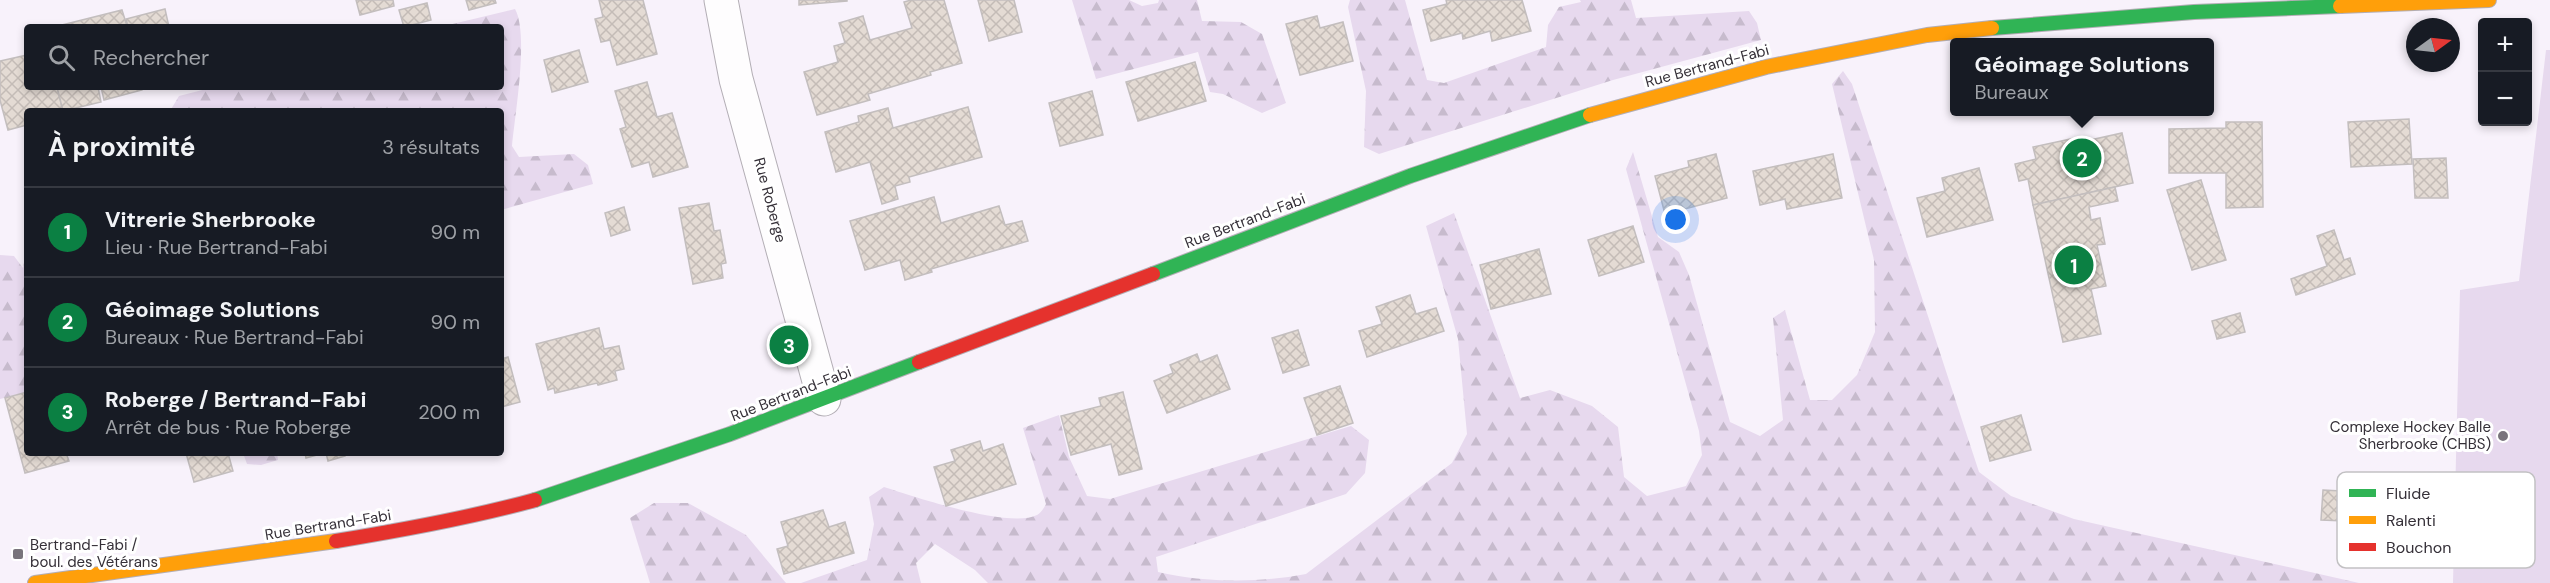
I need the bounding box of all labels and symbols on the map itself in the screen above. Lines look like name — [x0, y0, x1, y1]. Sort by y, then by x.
north arrow — [2406, 18, 2460, 72]
street label: Rue Bertrand-Fabi — [1643, 40, 1771, 92]
pin: 2 — [2062, 136, 2102, 180]
street label: Rue Roberge — [749, 155, 791, 245]
street label: Rue Bertrand-Fabi — [1182, 189, 1308, 253]
your location — [1661, 205, 1690, 234]
pin: 1 — [2054, 242, 2094, 288]
pin: 3 — [770, 322, 808, 368]
street label: Rue Bertrand-Fabi — [728, 362, 854, 426]
place label: Complexe Hockey Balle Sherbrooke (CHBS) — [2330, 417, 2491, 454]
marker: Complexe Hockey Balle Sherbrooke (CHBS) — [2496, 429, 2510, 443]
legend — [2337, 472, 2535, 568]
text: Fluide — [2386, 483, 2430, 504]
street label: Rue Bertrand-Fabi — [263, 505, 393, 545]
text: Ralenti — [2386, 510, 2436, 531]
place label: Bertrand-Fabi / boul. des Vétérans — [30, 535, 158, 572]
text: Bouchon — [2386, 537, 2451, 558]
marker: Bertrand-Fabi / boul. des Vétérans — [11, 547, 25, 561]

